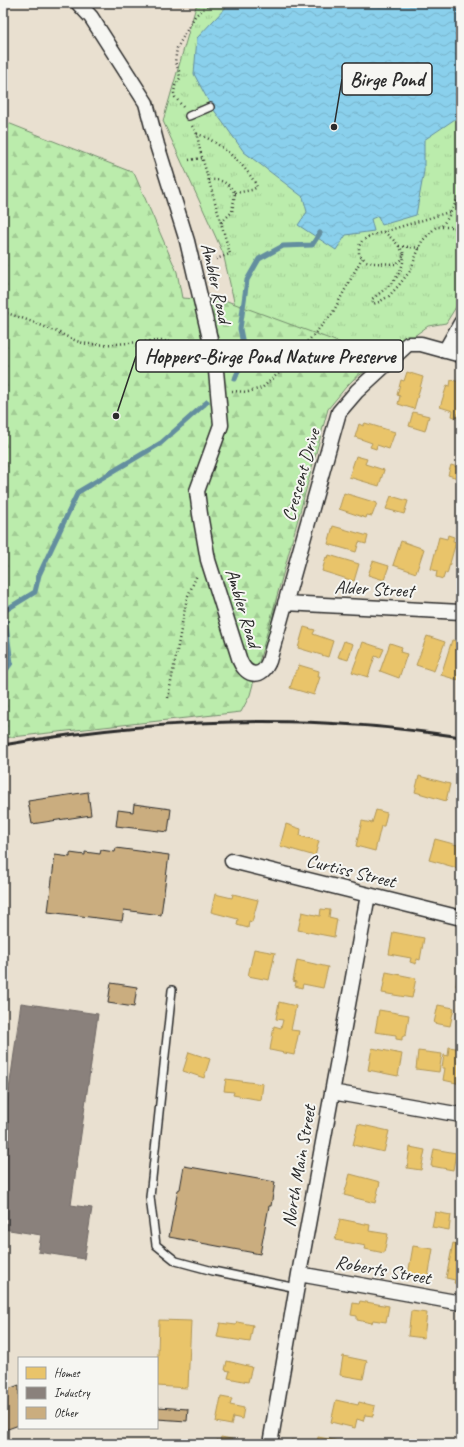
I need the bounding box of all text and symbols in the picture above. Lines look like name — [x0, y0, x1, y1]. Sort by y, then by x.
callout: Birge Pond — [342, 63, 432, 95]
text: Birge Pond — [350, 67, 428, 92]
street label: Ambler Road — [195, 241, 238, 329]
callout: Hoppers-Birge Pond Nature Preserve — [136, 340, 403, 372]
text: Hoppers-Birge Pond Nature Preserve — [145, 344, 397, 369]
street label: Crescent Drive — [276, 424, 326, 524]
street label: Ambler Road — [220, 566, 267, 654]
street label: Alder Street — [334, 575, 417, 603]
street label: Curtiss Street — [304, 848, 400, 894]
street label: North Main Street — [276, 1102, 322, 1229]
street label: Roberts Street — [333, 1250, 434, 1290]
legend — [18, 1357, 158, 1429]
text: Homes — [54, 1365, 81, 1381]
text: Industry — [54, 1385, 91, 1401]
text: Other — [54, 1405, 80, 1421]

